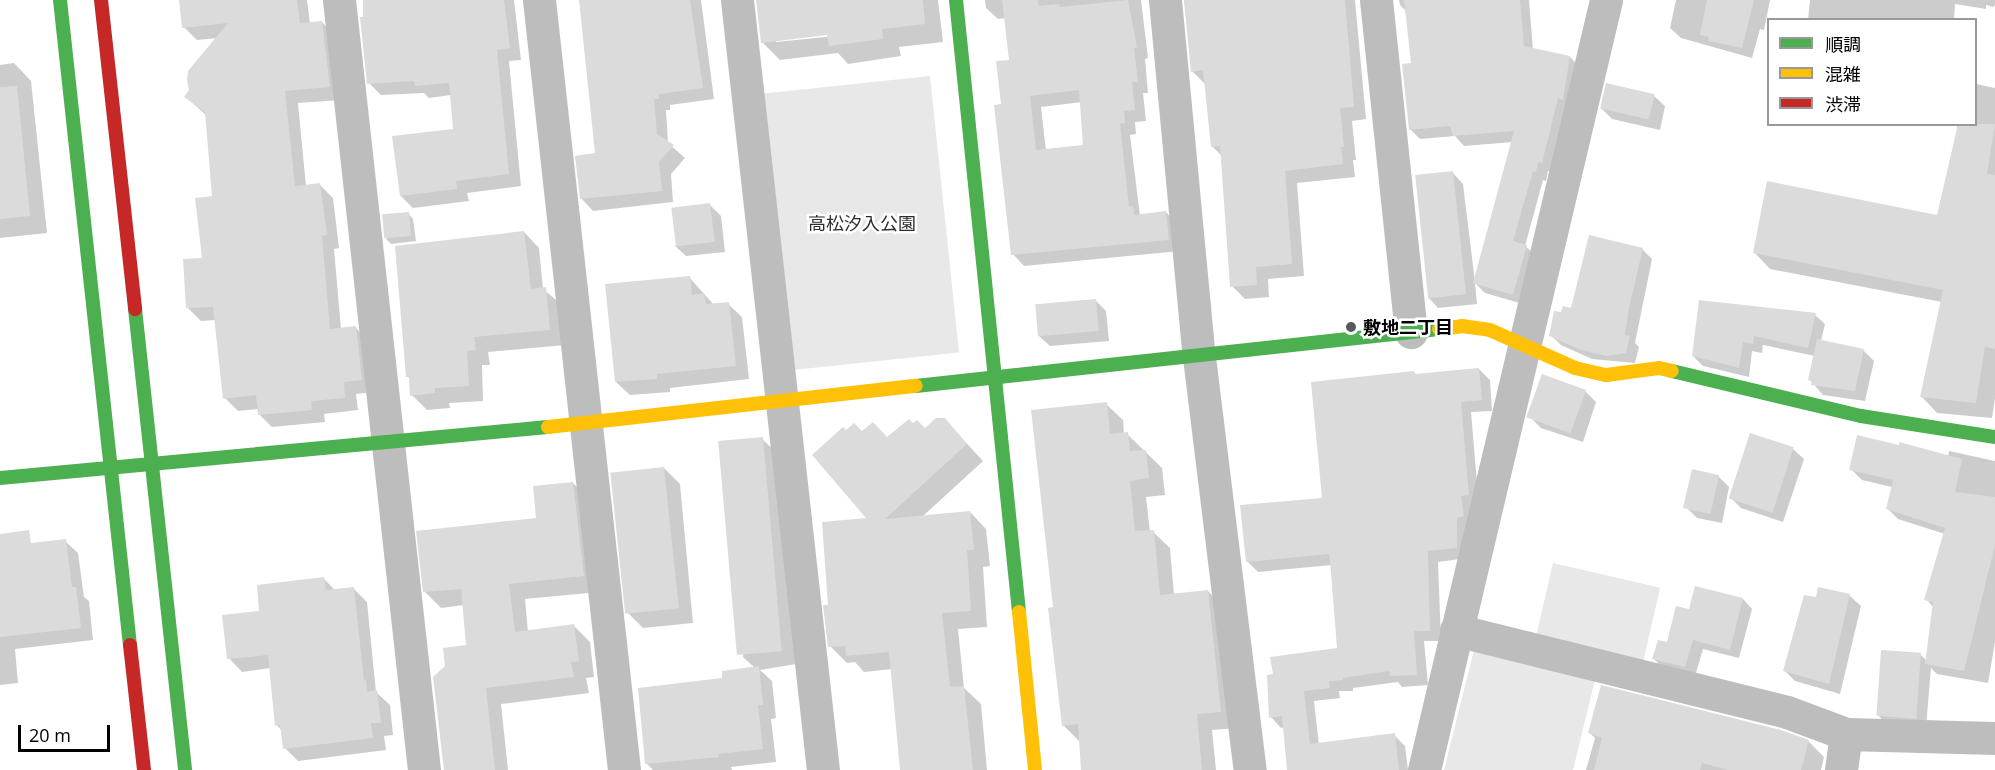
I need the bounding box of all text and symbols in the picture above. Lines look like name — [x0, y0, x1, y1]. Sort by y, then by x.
legend — [1767, 18, 1977, 126]
text: 順調 — [1825, 32, 1861, 56]
text: 混雑 — [1825, 62, 1861, 86]
text: 渋滞 — [1825, 92, 1861, 116]
park label: 高松汐入公園 — [808, 212, 916, 234]
place label: 敷地二丁目 — [1363, 316, 1453, 338]
marker: 敷地二丁目 — [1344, 320, 1358, 334]
scale bar — [21, 713, 112, 751]
text: 20 m — [29, 723, 71, 747]

